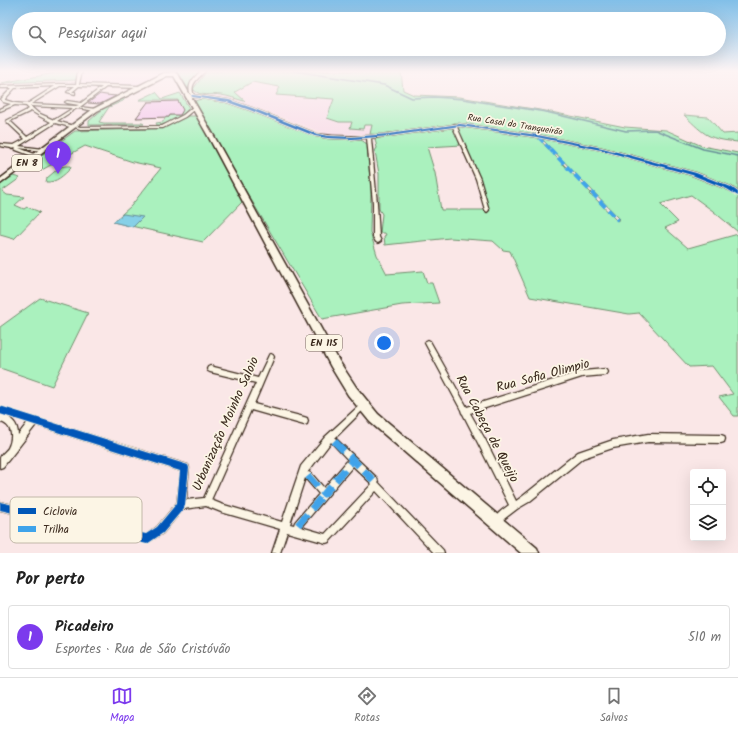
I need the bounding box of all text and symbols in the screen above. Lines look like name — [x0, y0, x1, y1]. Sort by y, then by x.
search box — [12, 12, 726, 56]
text: Pesquisar aqui — [58, 22, 147, 46]
icon: search — [26, 23, 48, 45]
street label: Rua Casal do Tranqueirão — [466, 110, 564, 140]
pin: 1 — [45, 141, 71, 174]
road number: EN 8 — [12, 155, 42, 171]
your location — [374, 333, 394, 353]
road number: EN 115 — [306, 335, 342, 351]
street label: Urbanização Moinho Saloio — [187, 353, 265, 495]
street label: Rua Sofia Olimpio — [494, 353, 592, 399]
street label: Rua Cabeça de Queijo — [450, 371, 524, 487]
map controls — [690, 469, 726, 541]
button: locate — [690, 469, 726, 505]
legend — [10, 497, 142, 543]
text: Ciclovia — [43, 503, 77, 521]
button: layers — [690, 505, 726, 541]
text: Trilha — [43, 521, 69, 539]
text: Por perto — [16, 566, 85, 593]
text: Picadeiro — [55, 615, 114, 639]
text: 1 — [28, 627, 32, 648]
text: 510 m — [688, 627, 721, 648]
text: Esportes · Rua de São Cristóvão — [55, 639, 230, 660]
tab: Mapa — [110, 685, 134, 727]
tab: Rotas — [354, 685, 380, 727]
tab: Salvos — [600, 685, 628, 727]

